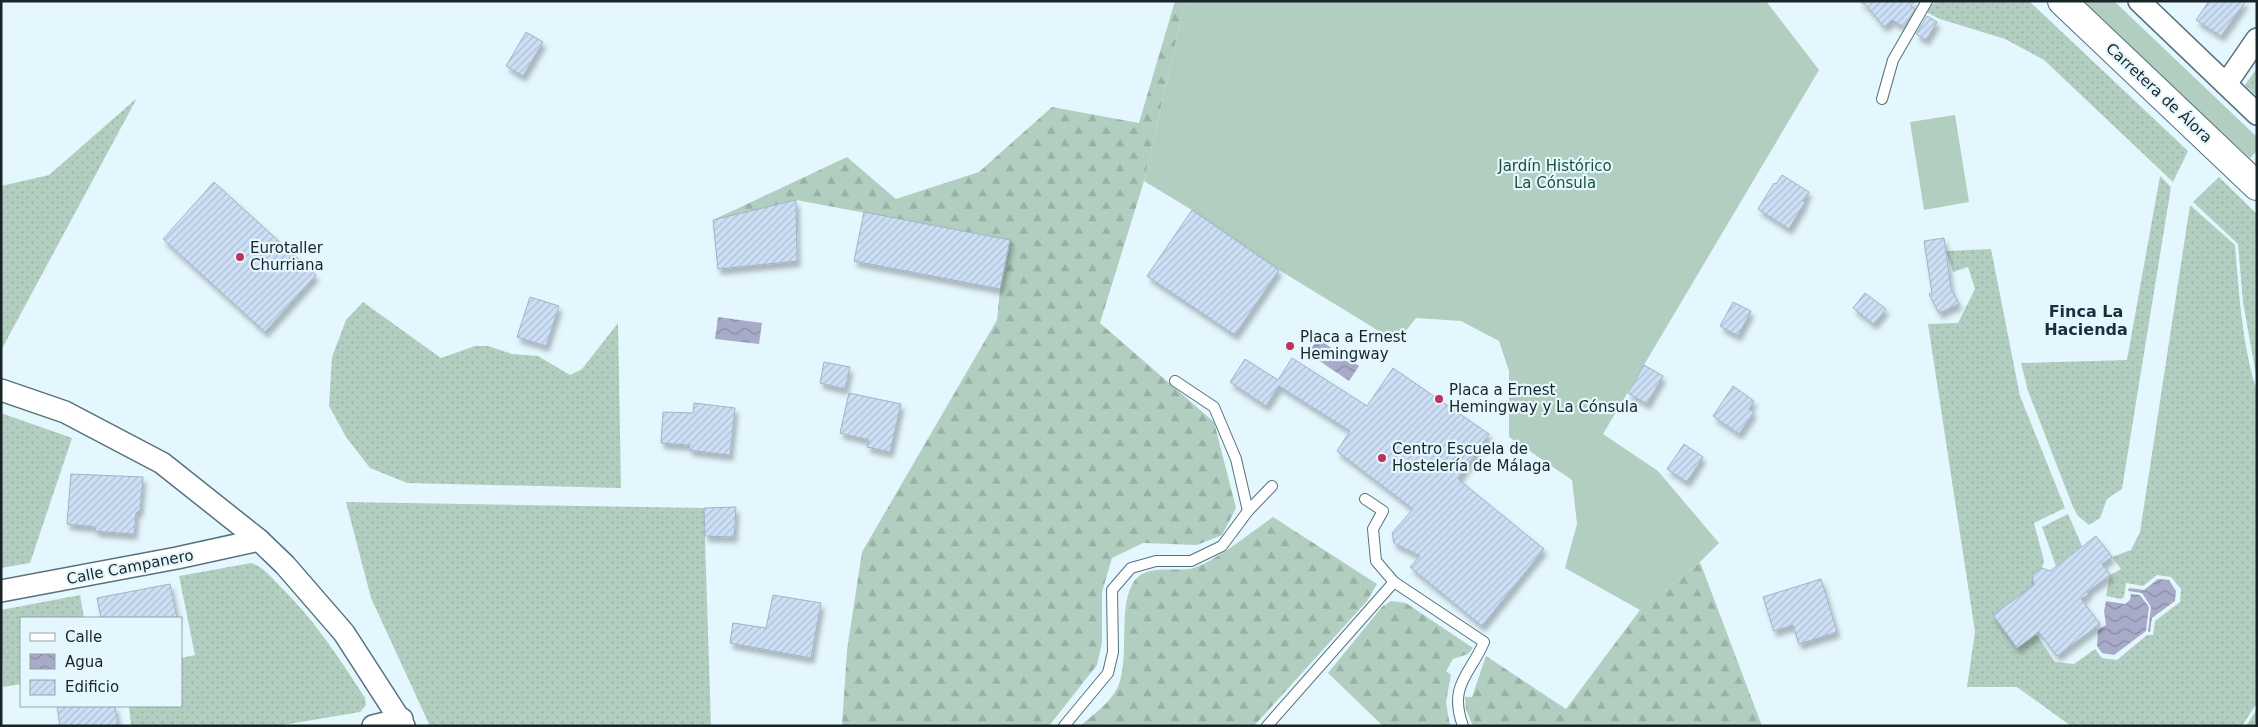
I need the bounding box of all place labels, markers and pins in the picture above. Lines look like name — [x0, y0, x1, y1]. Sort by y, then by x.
place label: Eurotaller Churriana — [250, 239, 324, 274]
marker: Eurotaller Churriana — [234, 251, 246, 263]
place label: Placa a Ernest Hemingway — [1300, 328, 1407, 363]
marker: Placa a Ernest Hemingway — [1284, 340, 1296, 352]
place label: Placa a Ernest Hemingway y La Cónsula — [1449, 381, 1638, 416]
marker: Placa a Ernest Hemingway y La Cónsula — [1433, 393, 1445, 405]
place label: Centro Escuela de Hostelería de Málaga — [1392, 440, 1551, 475]
marker: Centro Escuela de Hostelería de Málaga — [1376, 452, 1388, 464]

